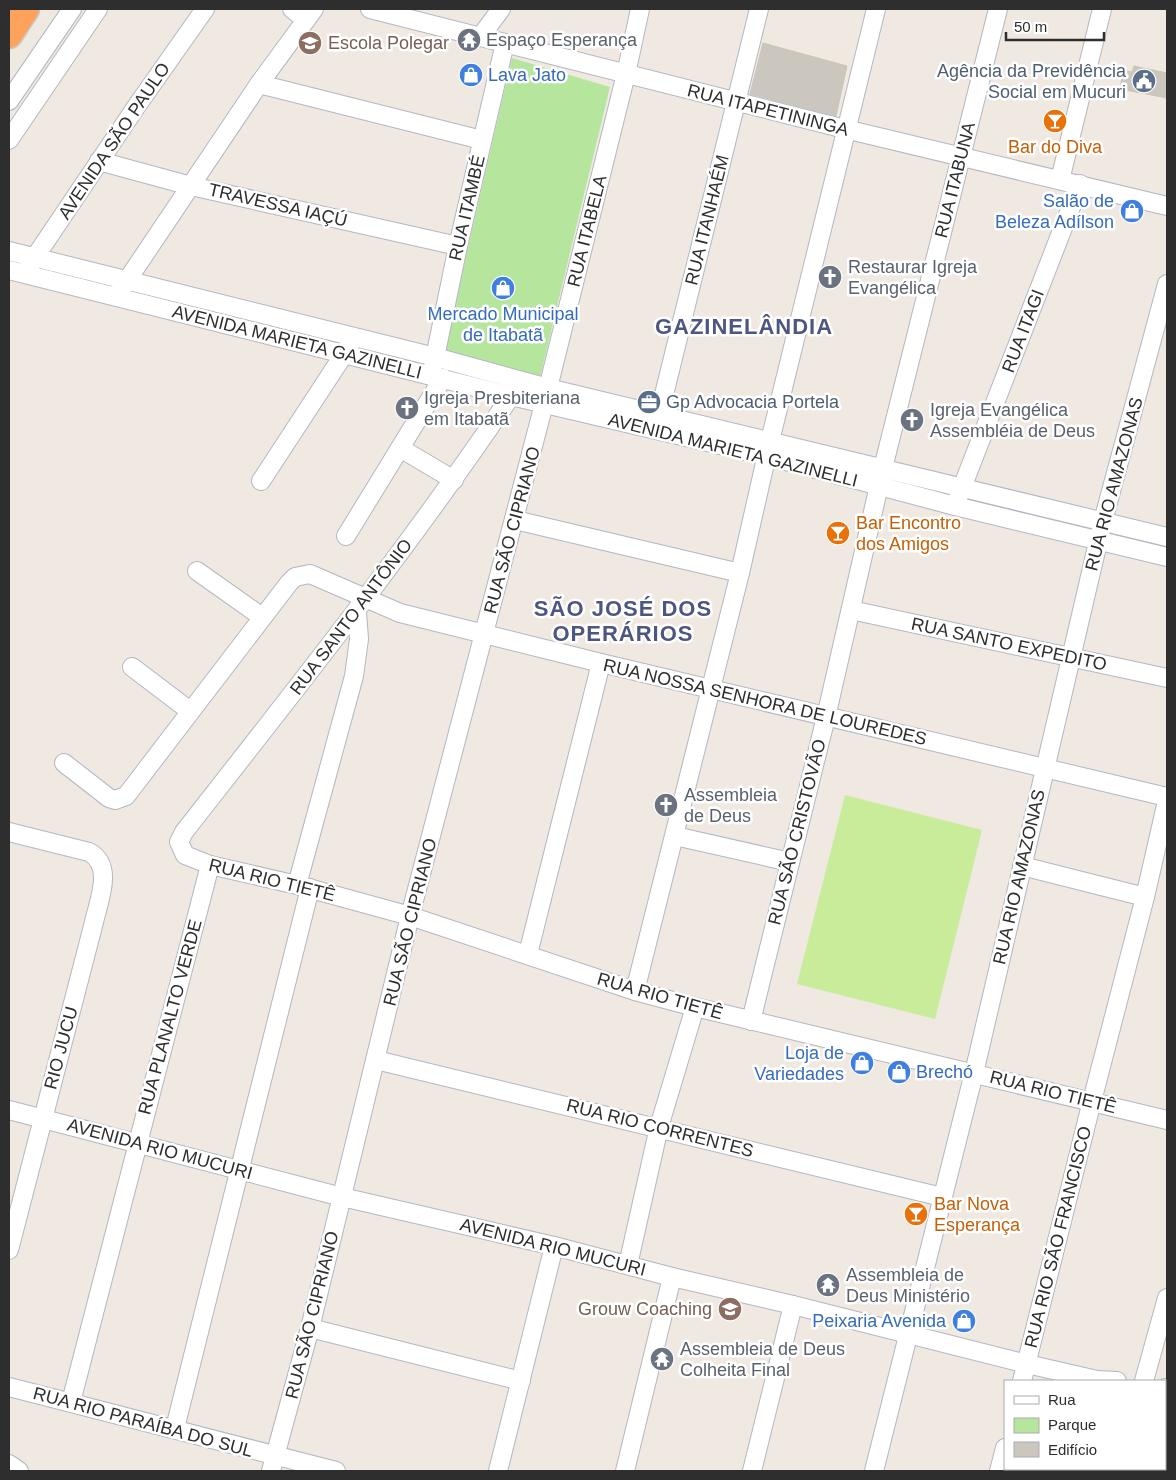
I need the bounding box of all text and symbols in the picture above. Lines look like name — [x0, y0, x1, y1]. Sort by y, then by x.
scale bar — [1006, 10, 1104, 42]
text: 50 m — [1014, 18, 1047, 35]
temple icon: Espaço Esperança — [456, 27, 482, 53]
school or university icon: Escola Polegar — [297, 30, 323, 56]
place label: Espaço Esperança — [486, 30, 638, 50]
place label: Escola Polegar — [328, 33, 449, 53]
street label: AVENIDA SÃO PAULO — [53, 58, 174, 223]
place label: Agência da Previdência Social em Mucuri — [937, 61, 1127, 102]
shop icon: Lava Jato — [458, 62, 484, 88]
place label: Lava Jato — [488, 65, 566, 85]
public building icon: Agência da Previdência Social em Mucuri — [1131, 68, 1157, 94]
street label: RUA ITAPETININGA — [685, 80, 851, 140]
bar icon: Bar do Diva — [1042, 108, 1068, 134]
street label: RUA ITABUNA — [931, 120, 979, 240]
place label: Bar do Diva — [1008, 137, 1103, 157]
street label: RUA ITAMBÉ — [445, 153, 489, 263]
street label: RUA ITANHAÉM — [681, 153, 733, 287]
street label: RUA ITABELA — [563, 173, 611, 289]
street label: TRAVESSA IAÇÚ — [207, 178, 350, 231]
place label: Salão de Beleza Adílson — [995, 191, 1114, 232]
shop icon: Salão de Beleza Adílson — [1119, 198, 1145, 224]
place label: Restaurar Igreja Evangélica — [848, 257, 978, 298]
church icon: Restaurar Igreja Evangélica — [817, 264, 843, 290]
shop icon: Mercado Municipal de Itabatã — [490, 275, 516, 301]
street label: RUA ITAGI — [998, 286, 1048, 376]
street label: AVENIDA MARIETA GAZINELLI — [170, 301, 424, 383]
place label: Mercado Municipal de Itabatã — [427, 304, 579, 345]
district label: GAZINELÂNDIA — [655, 314, 833, 339]
place label: Igreja Presbiteriana em Itabatã — [424, 388, 581, 429]
office icon: Gp Advocacia Portela — [636, 389, 662, 415]
place label: Gp Advocacia Portela — [666, 392, 840, 412]
church icon: Igreja Presbiteriana em Itabatã — [394, 395, 420, 421]
street label: RUA RIO AMAZONAS — [1081, 395, 1147, 573]
place label: Igreja Evangélica Assembléia de Deus — [930, 400, 1095, 441]
church icon: Igreja Evangélica Assembléia de Deus — [899, 407, 925, 433]
street label: AVENIDA MARIETA GAZINELLI — [606, 409, 860, 491]
street label: RUA SÃO CIPRIANO — [479, 444, 544, 616]
place label: Bar Encontro dos Amigos — [856, 513, 961, 554]
bar icon: Bar Encontro dos Amigos — [825, 520, 851, 546]
street label: RUA SANTO ANTÔNIO — [285, 535, 416, 699]
district label: SÃO JOSÉ DOS OPERÁRIOS — [534, 596, 712, 646]
street label: RUA SANTO EXPEDITO — [909, 613, 1109, 675]
street label: RUA NOSSA SENHORA DE LOUREDES — [601, 655, 929, 749]
street label: RUA SÃO CRISTOVÃO — [763, 737, 830, 927]
place label: Assembleia de Deus — [684, 785, 778, 826]
street label: RUA RIO AMAZONAS — [989, 788, 1049, 966]
church icon: Assembleia de Deus — [653, 792, 679, 818]
street label: RUA SÃO CIPRIANO — [379, 836, 441, 1008]
street label: RUA RIO TIETÊ — [207, 855, 337, 905]
street label: RUA PLANALTO VERDE — [134, 917, 206, 1117]
street label: RUA RIO TIETÊ — [595, 969, 725, 1023]
street label: RIO JUCU — [40, 1004, 82, 1092]
place label: Loja de Variedades — [754, 1043, 844, 1084]
shop icon: Loja de Variedades — [849, 1050, 875, 1076]
shop icon: Brechó — [886, 1059, 912, 1085]
place label: Brechó — [916, 1062, 973, 1082]
street label: RUA RIO TIETÊ — [988, 1067, 1118, 1117]
street label: RUA RIO CORRENTES — [564, 1095, 756, 1161]
street label: AVENIDA RIO MUCURI — [65, 1115, 255, 1183]
street label: RUA RIO SÃO FRANCISCO — [1020, 1124, 1095, 1350]
place label: Bar Nova Esperança — [934, 1194, 1021, 1235]
bar icon: Bar Nova Esperança — [903, 1201, 929, 1227]
street label: AVENIDA RIO MUCURI — [458, 1214, 648, 1280]
street label: RUA SÃO CIPRIANO — [281, 1229, 343, 1401]
place label: Assembleia de Deus Ministério — [846, 1265, 970, 1306]
temple icon: Assembleia de Deus Ministério — [815, 1272, 841, 1298]
school or university icon: Grouw Coaching — [717, 1296, 743, 1322]
place label: Grouw Coaching — [578, 1299, 712, 1319]
shop icon: Peixaria Avenida — [951, 1308, 977, 1334]
place label: Peixaria Avenida — [812, 1311, 947, 1331]
place label: Assembleia de Deus Colheita Final — [680, 1339, 845, 1380]
temple icon: Assembleia de Deus Colheita Final — [649, 1346, 675, 1372]
legend — [1004, 1380, 1166, 1470]
street label: RUA RIO PARAÍBA DO SUL — [31, 1383, 255, 1461]
text: Rua — [1048, 1391, 1076, 1408]
text: Parque — [1048, 1416, 1096, 1433]
text: Edifício — [1048, 1441, 1097, 1458]

